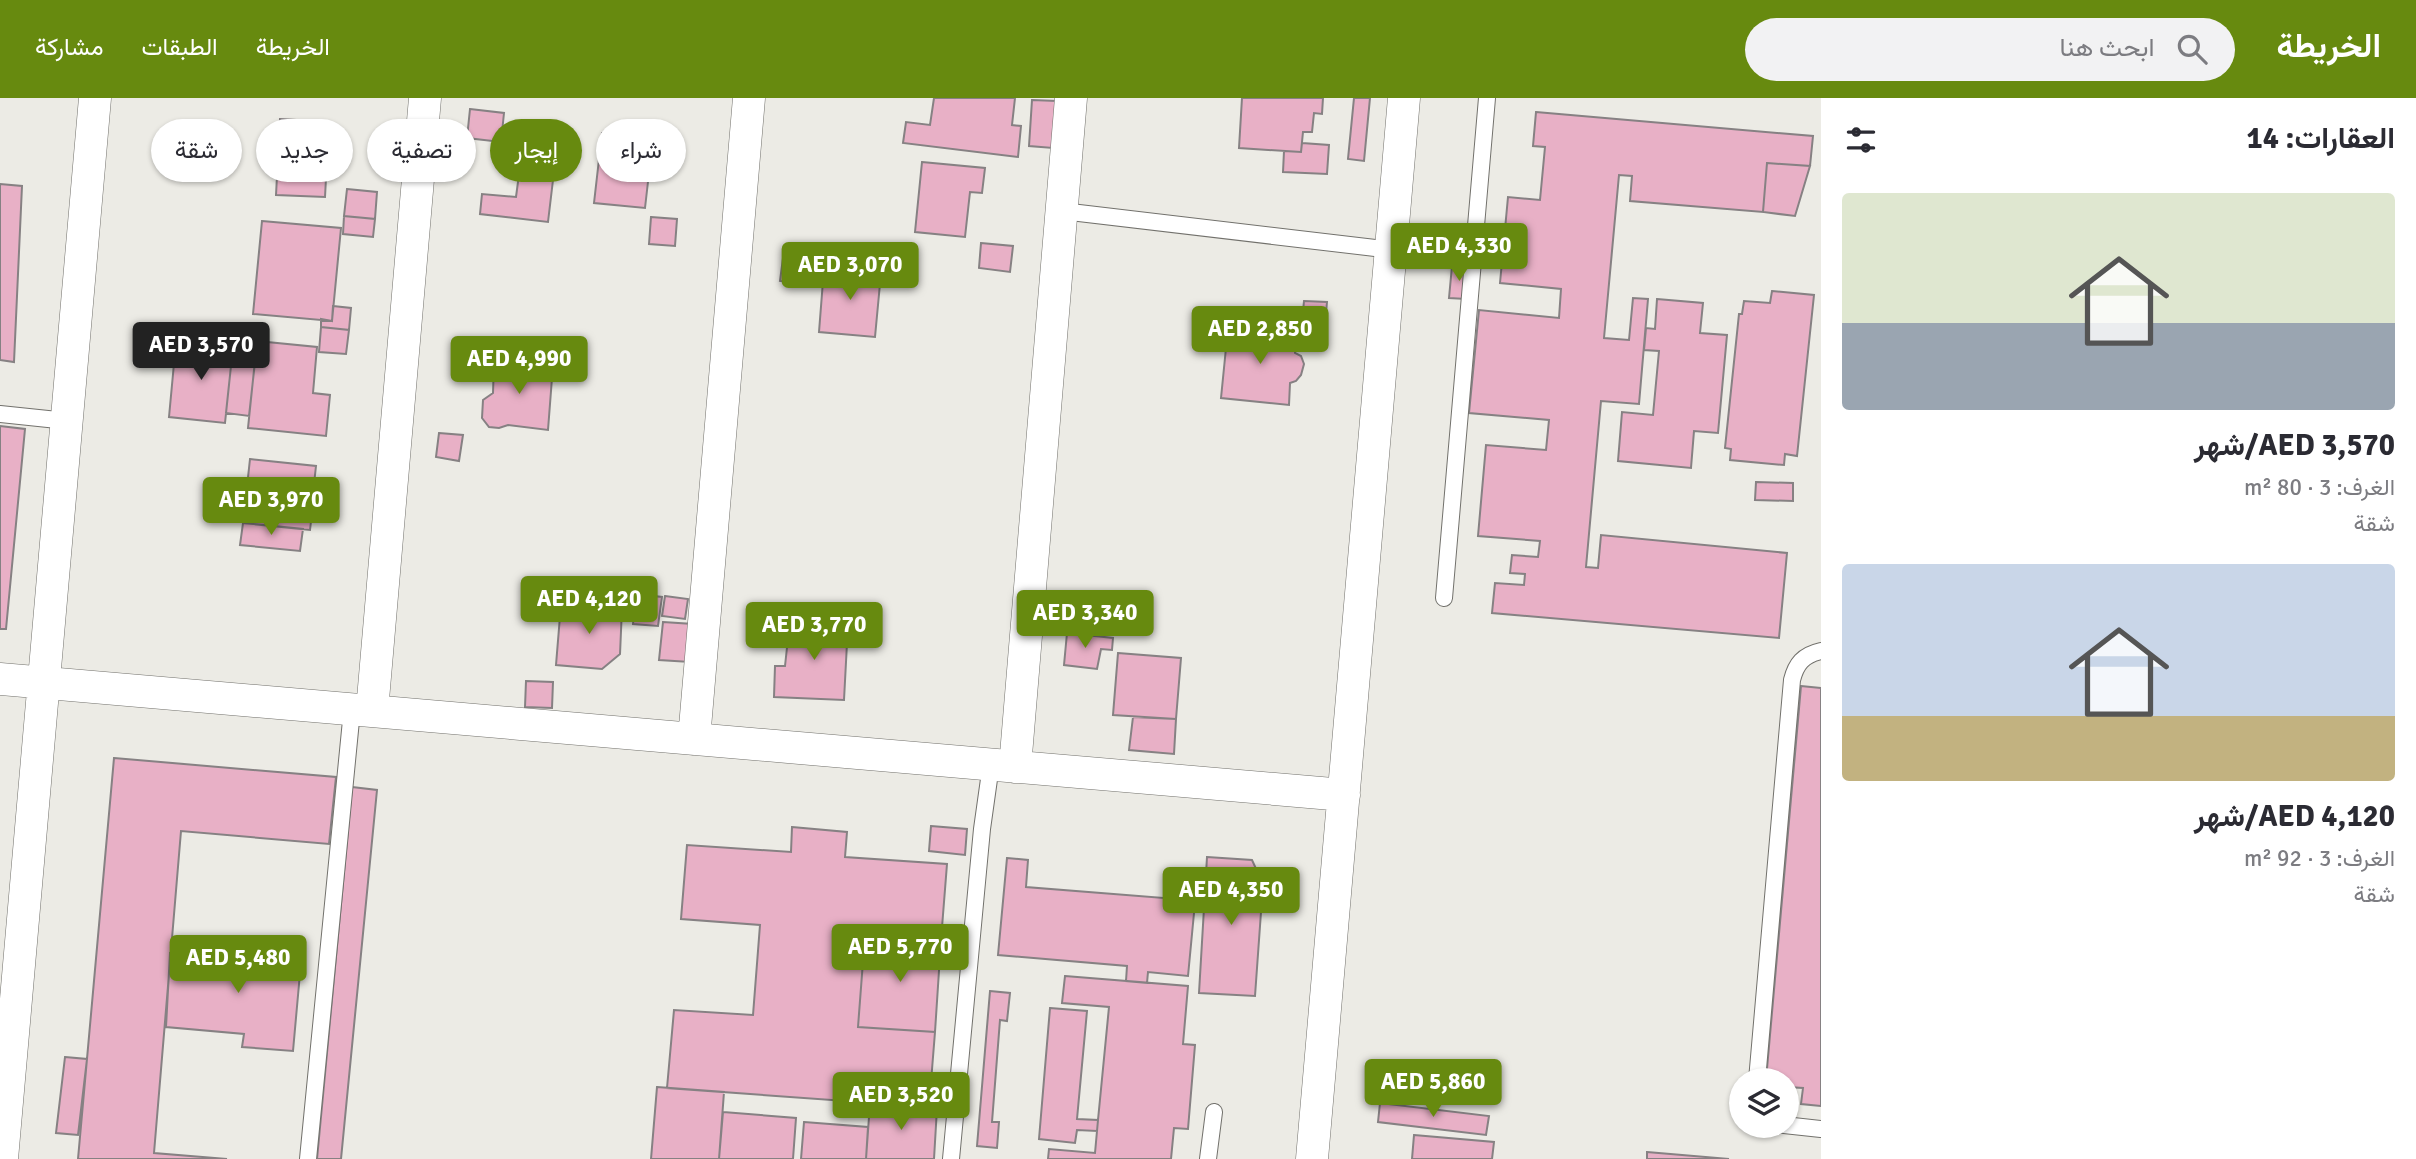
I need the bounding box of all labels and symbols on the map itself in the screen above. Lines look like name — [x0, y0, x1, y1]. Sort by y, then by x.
pin: AED 4,330 — [1379, 223, 1539, 283]
pin: AED 3,070 — [770, 242, 930, 302]
pin: AED 2,850 — [1180, 306, 1340, 366]
pin: AED 3,570 — [121, 322, 281, 382]
pin: AED 4,990 — [439, 336, 599, 396]
pin: AED 3,970 — [191, 478, 351, 537]
pin: AED 4,120 — [509, 576, 669, 636]
pin: AED 3,340 — [1005, 590, 1165, 650]
pin: AED 3,770 — [734, 602, 894, 662]
pin: AED 4,350 — [1151, 868, 1311, 927]
pin: AED 5,770 — [820, 924, 980, 984]
pin: AED 5,480 — [158, 936, 318, 995]
pin: AED 5,860 — [1353, 1060, 1513, 1119]
pin: AED 3,520 — [821, 1072, 981, 1132]

